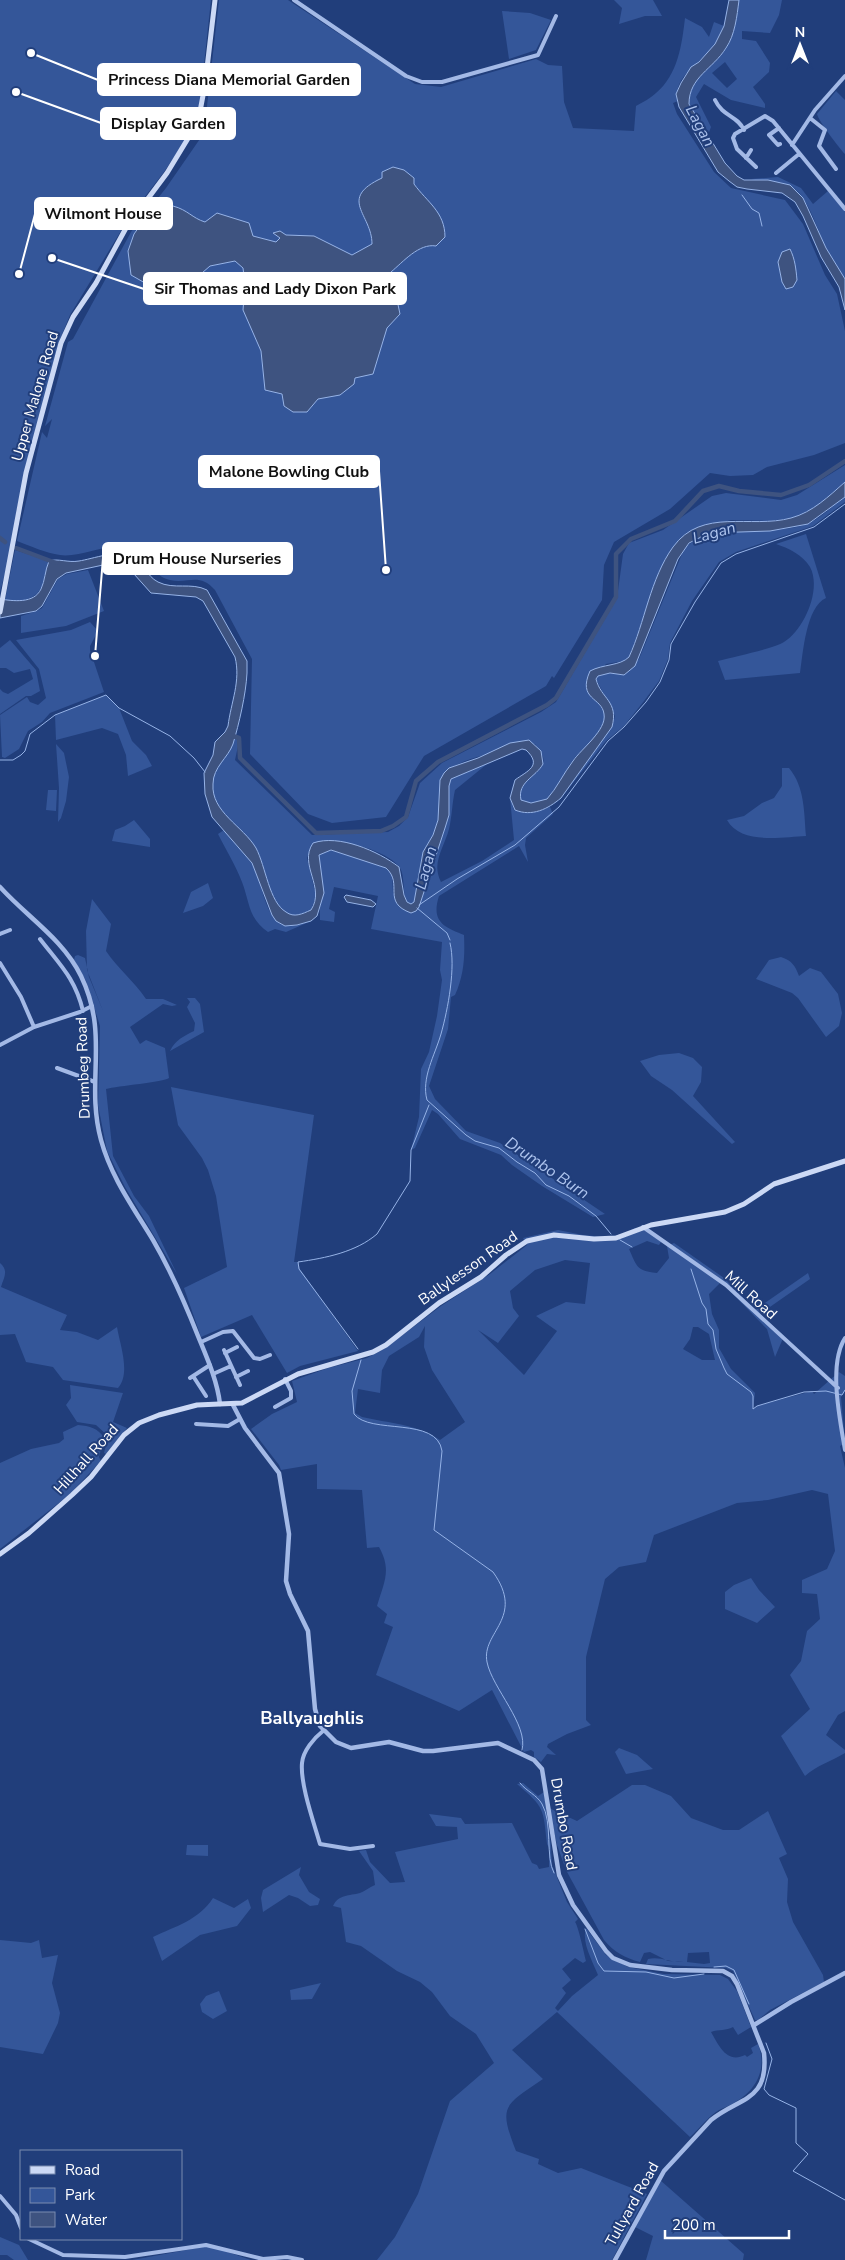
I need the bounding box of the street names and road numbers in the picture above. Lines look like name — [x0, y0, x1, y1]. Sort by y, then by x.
street label: Upper Malone Road — [7, 329, 63, 463]
street label: Drumbeg Road — [71, 1017, 95, 1119]
street label: Ballylesson Road — [414, 1226, 522, 1310]
street label: Mill Road — [721, 1266, 781, 1324]
street label: Hillhall Road — [49, 1420, 123, 1498]
street label: Drumbo Road — [546, 1776, 582, 1872]
street label: Tullyard Road — [601, 2158, 663, 2250]

